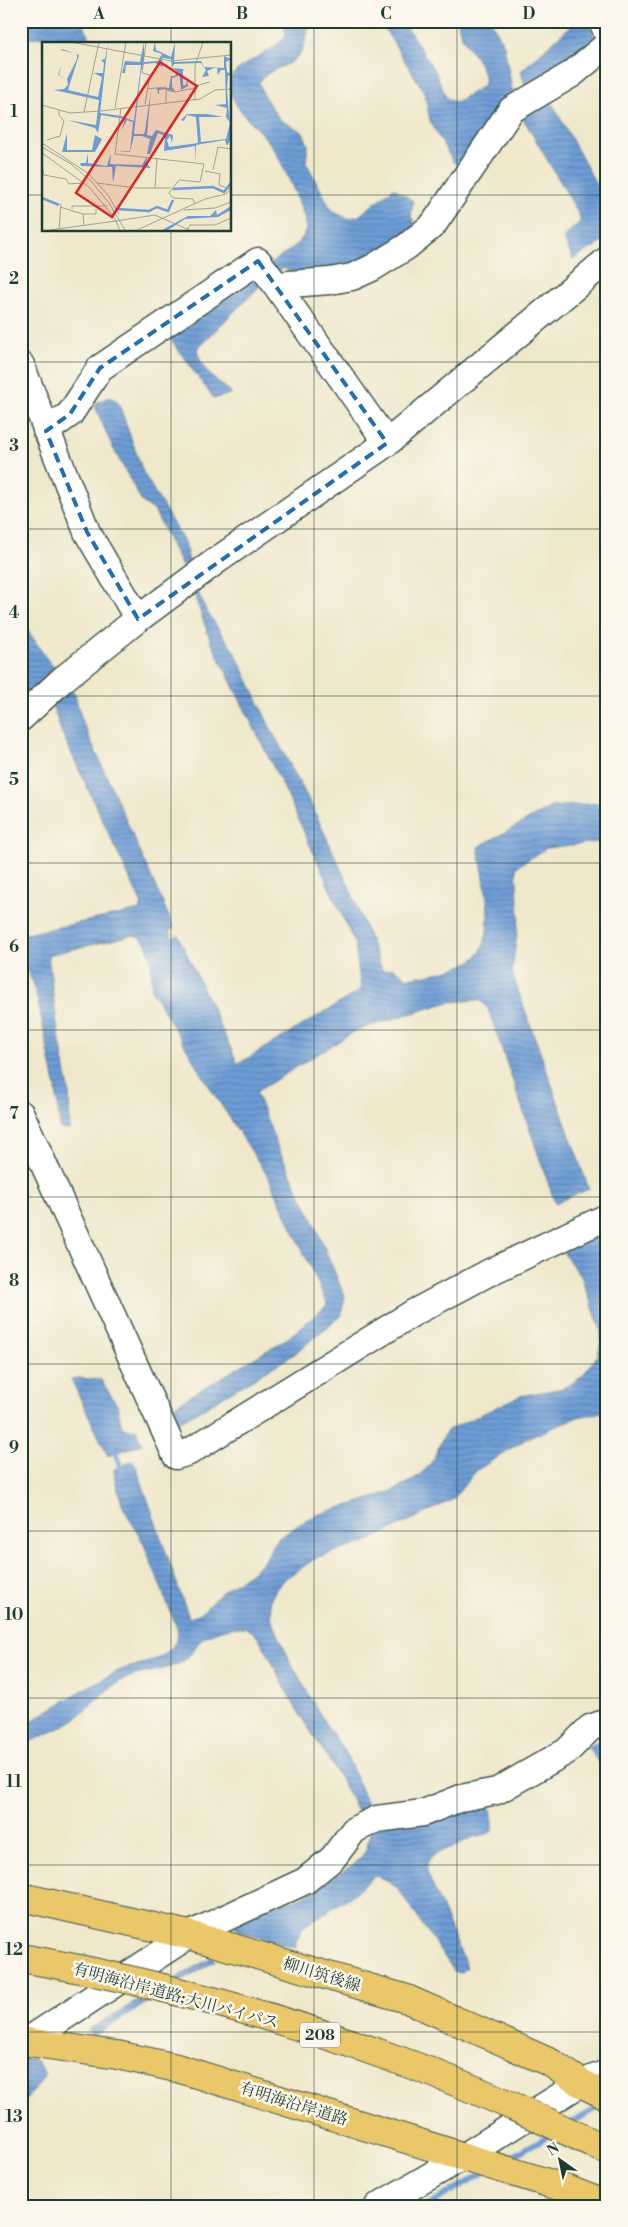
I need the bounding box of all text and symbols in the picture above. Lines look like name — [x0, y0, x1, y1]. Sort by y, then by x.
text: A — [92, 4, 105, 24]
text: B — [236, 4, 248, 24]
text: C — [380, 4, 392, 24]
text: D — [523, 4, 536, 24]
inset map — [42, 42, 231, 231]
text: 1 — [10, 102, 18, 122]
text: 2 — [9, 269, 19, 289]
text: 3 — [9, 436, 19, 456]
text: 4 — [9, 603, 20, 623]
text: 5 — [9, 770, 19, 790]
text: 6 — [9, 937, 19, 957]
text: 7 — [9, 1104, 19, 1124]
text: 8 — [9, 1271, 19, 1291]
text: 9 — [9, 1438, 19, 1458]
text: 10 — [5, 1605, 23, 1625]
text: 11 — [6, 1772, 22, 1792]
text: 12 — [5, 1940, 23, 1960]
street label: 柳川筑後線 — [281, 1954, 363, 1996]
street label: 有明海沿岸道路;大川バイパス — [71, 1959, 281, 2033]
road number: 208 — [300, 2022, 340, 2048]
street label: 有明海沿岸道路 — [237, 2078, 350, 2130]
text: 13 — [5, 2107, 23, 2127]
north arrow — [536, 2134, 586, 2184]
text: N — [544, 2139, 563, 2161]

